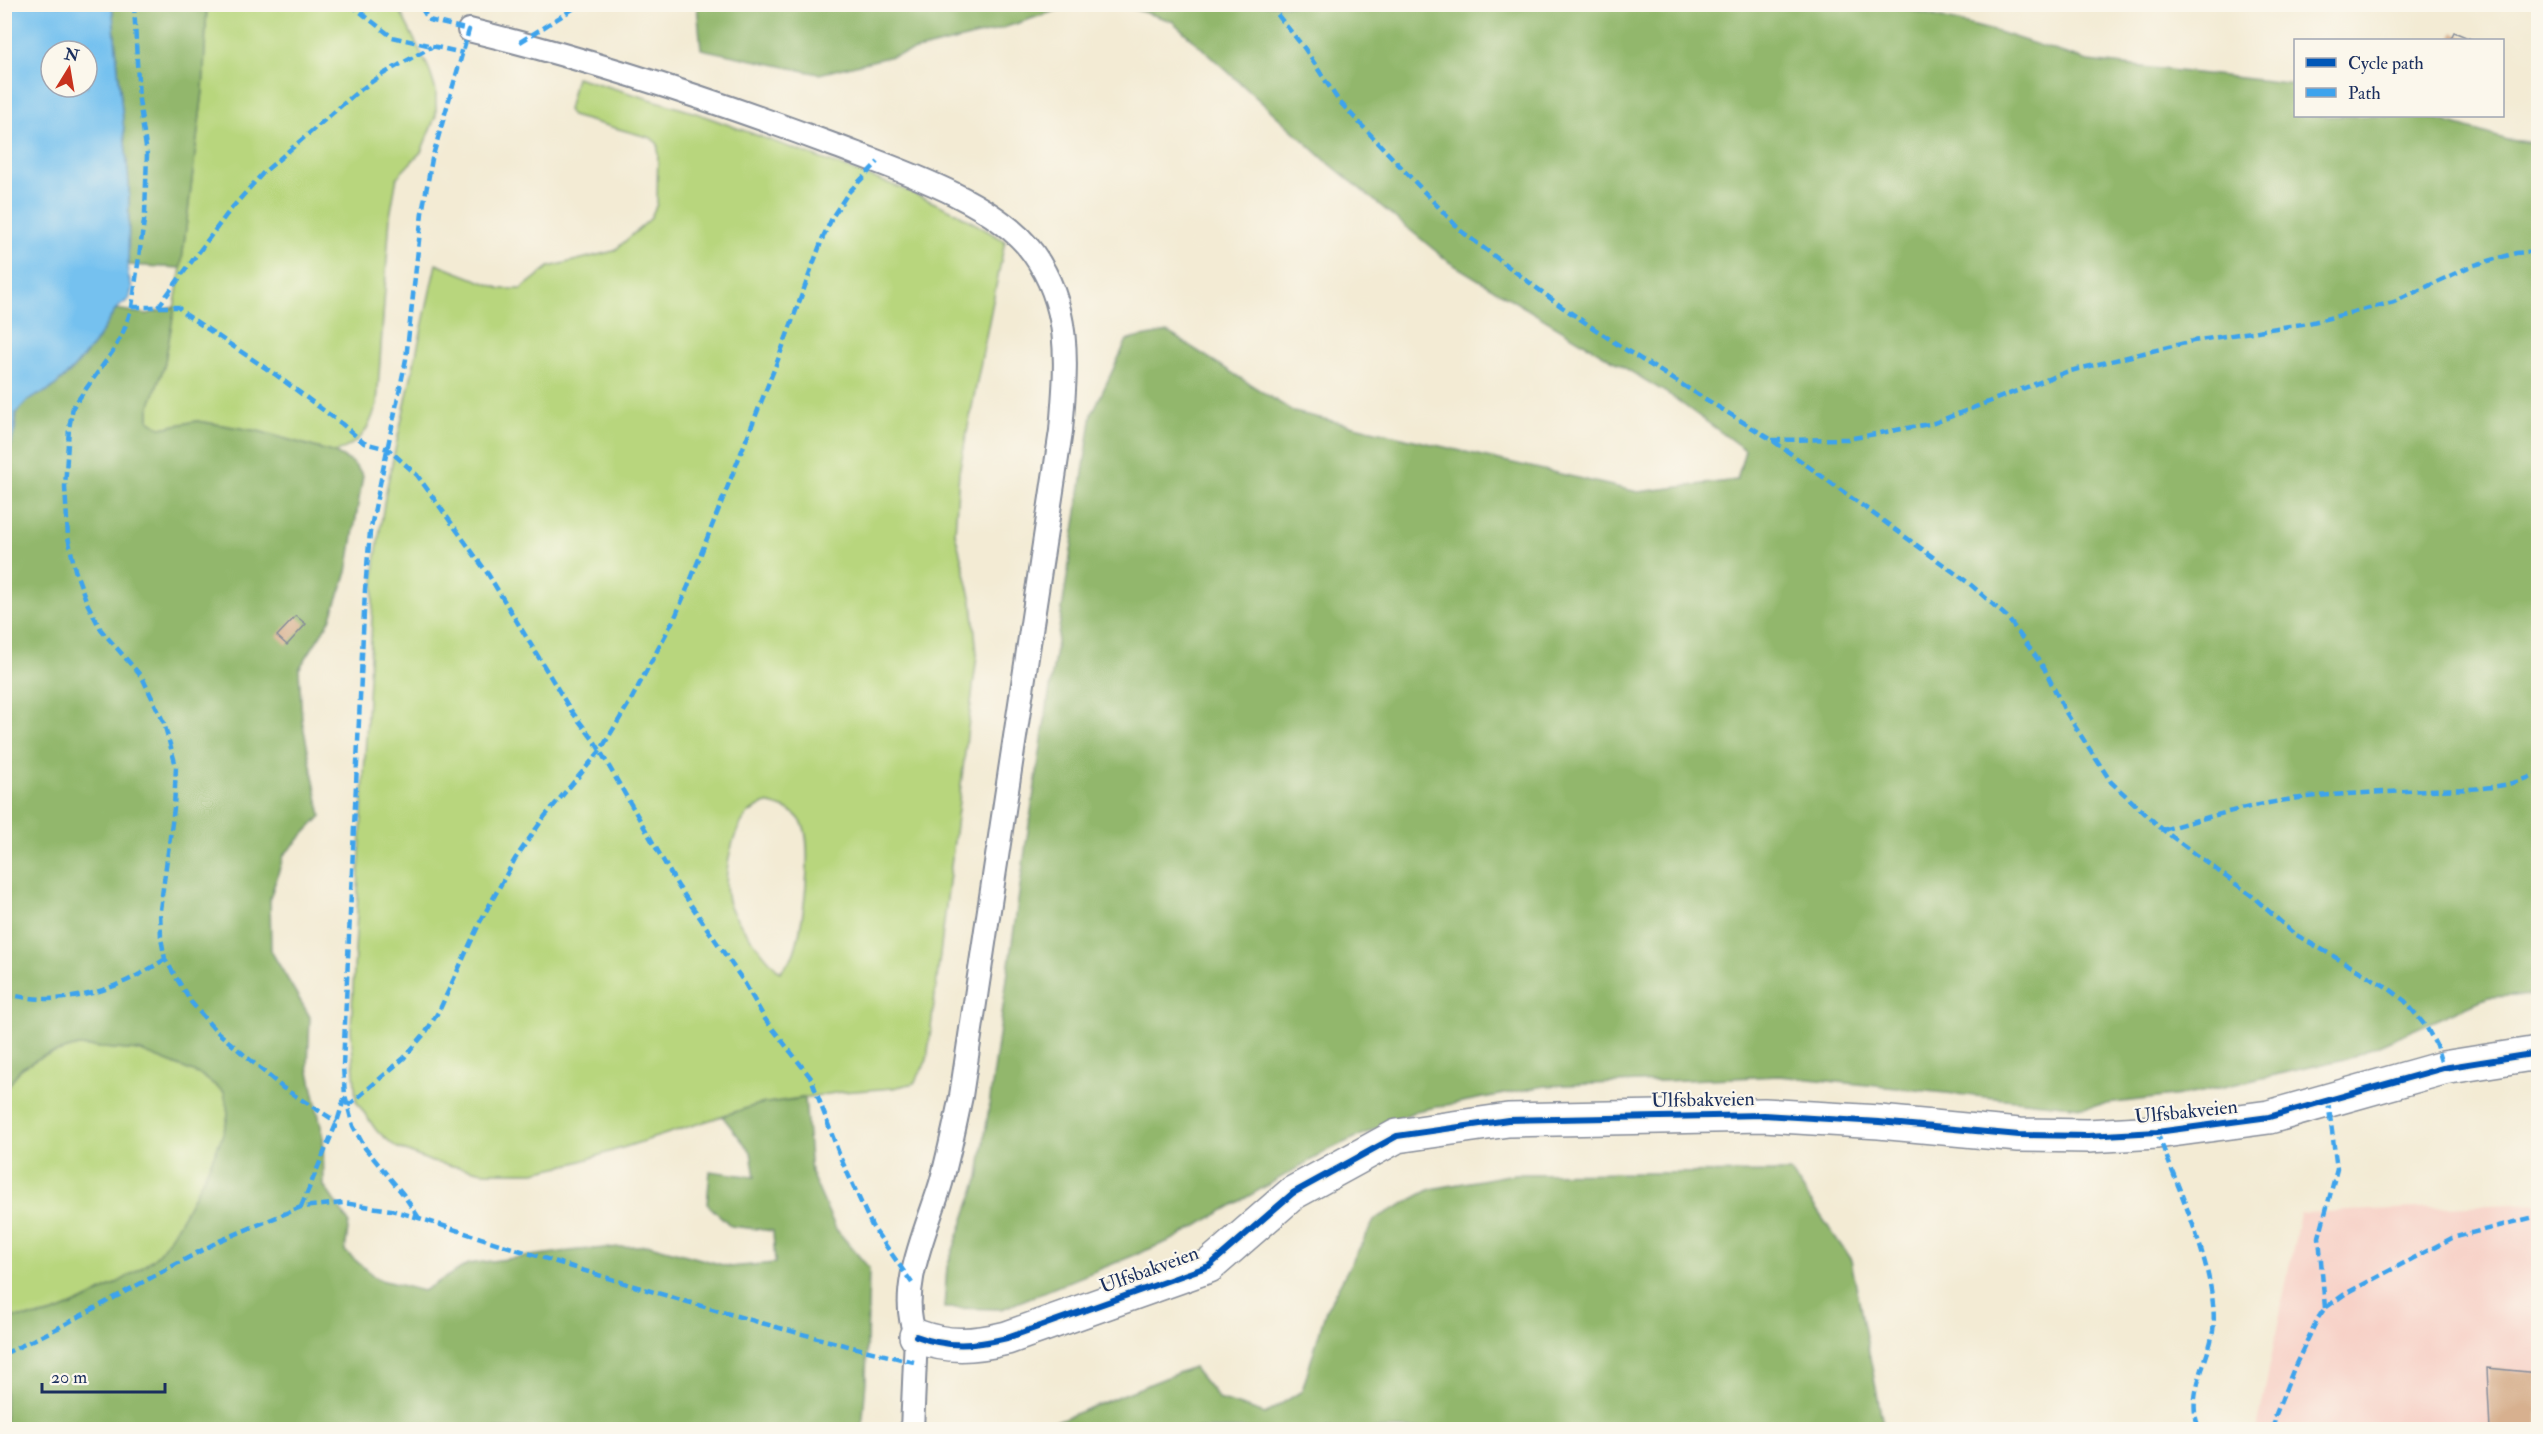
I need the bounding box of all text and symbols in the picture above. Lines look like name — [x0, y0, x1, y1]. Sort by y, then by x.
north arrow — [39, 39, 99, 99]
legend — [2294, 39, 2504, 117]
text: N — [62, 44, 81, 67]
text: Cycle path — [2348, 52, 2424, 75]
text: Path — [2348, 82, 2381, 105]
street label: Ulfsbakveien — [1651, 1086, 1755, 1113]
street label: Ulfsbakveien — [2133, 1094, 2239, 1129]
street label: Ulfsbakveien — [1096, 1240, 1202, 1299]
scale bar — [42, 1356, 165, 1394]
text: 20 m — [51, 1366, 87, 1389]

